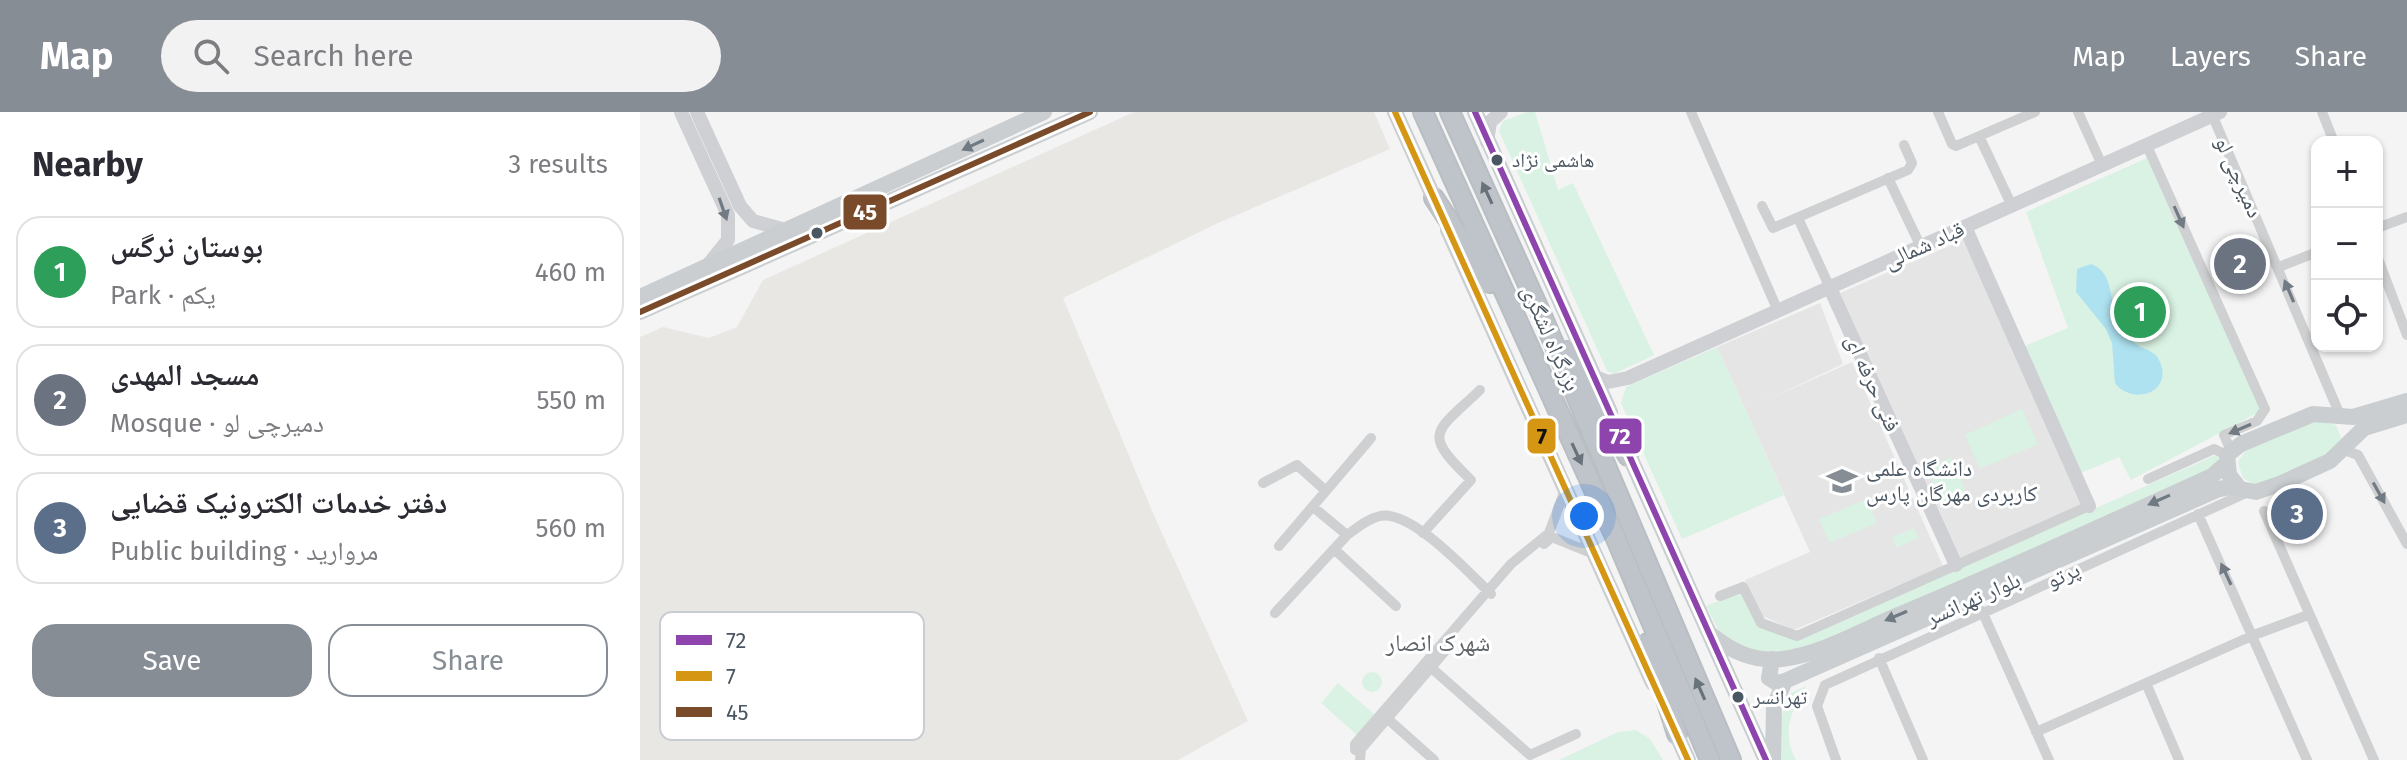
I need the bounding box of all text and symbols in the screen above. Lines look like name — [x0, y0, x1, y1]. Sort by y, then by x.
search box — [161, 20, 721, 92]
text: Map — [40, 33, 113, 79]
icon: search — [189, 34, 233, 78]
text: Search here — [253, 38, 414, 74]
text: Map — [2072, 40, 2126, 73]
text: Layers — [2170, 40, 2251, 73]
text: Share — [2295, 40, 2367, 73]
street label: دمیرچی لو — [2209, 132, 2269, 222]
map controls — [2311, 136, 2383, 352]
button: + — [2311, 136, 2383, 208]
one-way arrow — [961, 138, 985, 151]
text: Nearby — [32, 144, 143, 185]
place label: هاشمی نژاد — [1512, 148, 1594, 172]
text: 3 results — [508, 149, 608, 180]
marker: هاشمی نژاد — [1489, 152, 1505, 168]
one-way arrow — [1480, 181, 1493, 204]
line badge: 45 — [842, 193, 888, 231]
one-way arrow — [718, 197, 730, 221]
text: 45 — [853, 199, 877, 226]
one-way arrow — [2172, 206, 2186, 229]
button: − — [2311, 208, 2383, 280]
street label: قباد شمالی — [1880, 215, 1968, 275]
unlabelled marker — [809, 225, 825, 241]
text: بوستان نرگس — [110, 229, 263, 265]
pin: 2 — [2214, 234, 2266, 294]
text: 1 — [54, 257, 66, 288]
text: 460 m — [535, 257, 606, 288]
one-way arrow — [2282, 279, 2295, 303]
text: Park · یکم — [110, 280, 216, 311]
button: locate — [2311, 280, 2383, 352]
street label: بزرگراه لشگری — [1516, 281, 1586, 395]
pin: 1 — [2114, 282, 2166, 342]
street label: فنی حرفه ای — [1840, 330, 1906, 436]
text: مسجد المهدی — [110, 357, 259, 393]
text: 2 — [53, 385, 67, 416]
text: 550 m — [536, 385, 606, 416]
text: Mosque · دمیرچی لو — [110, 408, 324, 439]
line badge: 7 — [1526, 417, 1557, 455]
line badge: 72 — [1598, 417, 1643, 455]
one-way arrow — [2228, 422, 2252, 435]
text: 7 — [1537, 423, 1547, 450]
text: 72 — [1609, 423, 1631, 450]
one-way arrow — [1571, 443, 1584, 466]
place label: دانشگاه علمی کاربردی مهرگان پارس — [1866, 455, 2037, 507]
school or university icon: دانشگاه علمی کاربردی مهرگان پارس — [1825, 464, 1859, 498]
one-way arrow — [2372, 482, 2386, 504]
pin: 3 — [2271, 484, 2323, 544]
text: دفتر خدمات الکترونیک قضایی — [110, 485, 447, 521]
one-way arrow — [2148, 493, 2171, 507]
your location — [1564, 496, 1604, 536]
text: 3 — [53, 513, 67, 544]
text: 560 m — [535, 513, 606, 544]
text: Public building · مروارید — [110, 536, 378, 567]
street label: پرتو — [2042, 556, 2084, 594]
one-way arrow — [2219, 563, 2233, 586]
street label: بلوار تهرانسر — [1921, 566, 2025, 632]
one-way arrow — [1884, 610, 1908, 623]
legend — [660, 612, 924, 740]
button: Save — [32, 624, 312, 697]
button: Share — [328, 624, 608, 697]
text: 72 — [726, 627, 746, 654]
district label: شهرک انصار — [1385, 629, 1490, 657]
text: 7 — [726, 663, 736, 690]
one-way arrow — [1693, 677, 1706, 701]
place label: تهرانسر — [1752, 685, 1807, 709]
marker: تهرانسر — [1730, 689, 1746, 705]
text: 45 — [726, 699, 749, 726]

